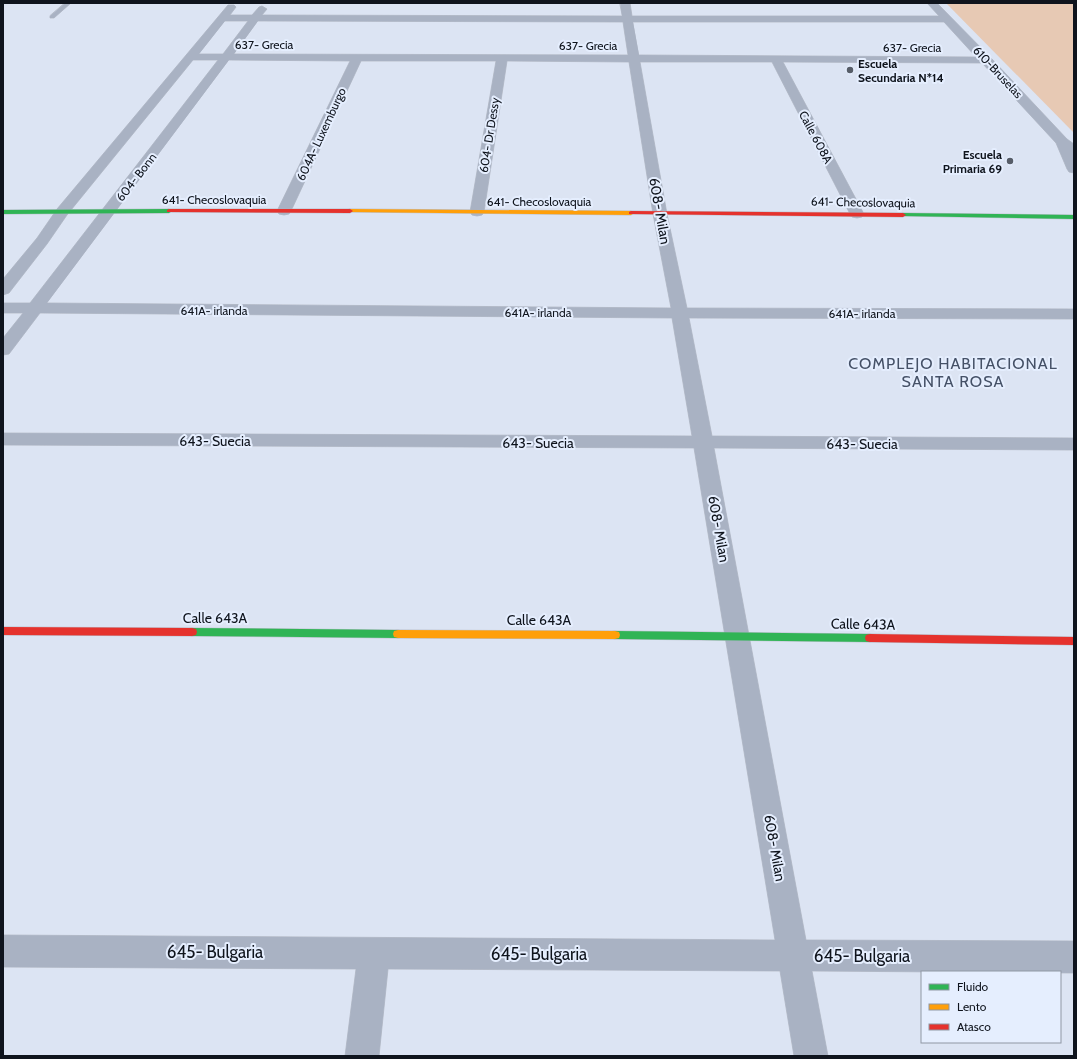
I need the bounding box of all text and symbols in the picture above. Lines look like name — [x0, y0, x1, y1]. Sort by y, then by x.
street label: 637- Grecia — [235, 37, 293, 52]
street label: 637- Grecia — [559, 38, 617, 53]
street label: 637- Grecia — [883, 40, 941, 55]
street label: 610-Bruselas — [970, 43, 1026, 101]
place label: Escuela Secundaria N*14 — [858, 56, 944, 85]
marker: Escuela Secundaria N*14 — [845, 65, 855, 75]
street label: 604A- Luxemburgo — [293, 85, 349, 183]
street label: 604- Dr Dessy — [476, 96, 502, 174]
street label: Calle 608A — [796, 108, 836, 166]
place label: Escuela Primaria 69 — [943, 147, 1002, 176]
street label: 604- Bonn — [113, 150, 160, 204]
marker: Escuela Primaria 69 — [1005, 156, 1015, 166]
street label: 608- Milan — [645, 176, 675, 246]
street label: 641- Checoslovaquia — [162, 192, 267, 207]
street label: 641- Checoslovaquia — [487, 194, 592, 209]
street label: 641- Checoslovaquia — [811, 194, 916, 210]
street label: 641A- irlanda — [181, 303, 248, 318]
street label: 641A- irlanda — [505, 305, 572, 320]
street label: 641A- irlanda — [829, 306, 896, 321]
district label: COMPLEJO HABITACIONAL SANTA ROSA — [848, 354, 1058, 391]
street label: 643- Suecia — [179, 432, 251, 450]
street label: 643- Suecia — [502, 434, 574, 452]
street label: 643- Suecia — [826, 435, 898, 453]
street label: 608- Milan — [704, 494, 734, 564]
street label: Calle 643A — [183, 609, 248, 627]
street label: Calle 643A — [507, 611, 572, 629]
street label: Calle 643A — [831, 614, 896, 634]
street label: 608- Milan — [760, 813, 790, 883]
street label: 645- Bulgaria — [167, 942, 264, 962]
street label: 645- Bulgaria — [491, 944, 588, 964]
street label: 645- Bulgaria — [814, 946, 911, 966]
legend — [921, 971, 1061, 1043]
text: Fluido — [957, 979, 989, 994]
text: Lento — [957, 999, 987, 1014]
text: Atasco — [957, 1019, 991, 1034]

